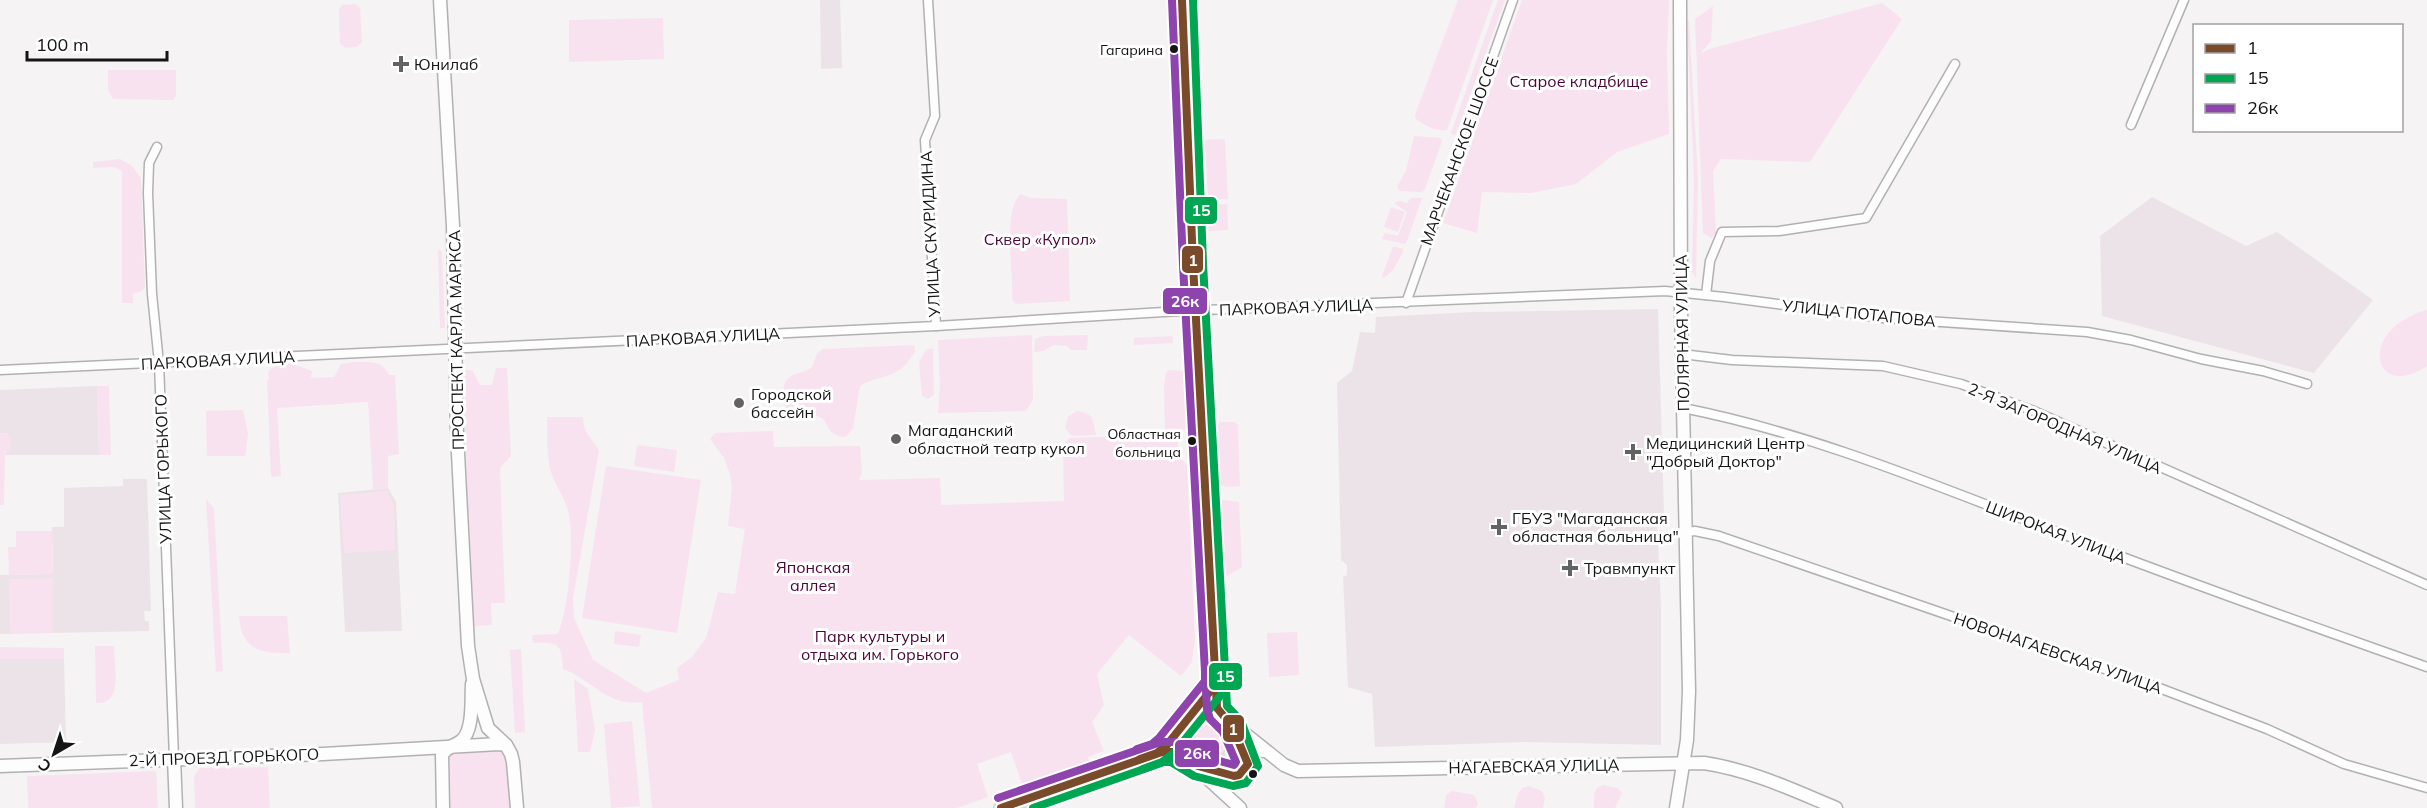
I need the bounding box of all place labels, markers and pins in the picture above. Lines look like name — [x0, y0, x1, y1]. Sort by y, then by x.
place label: Гагарина — [1100, 41, 1163, 59]
marker: Гагарина — [1168, 43, 1180, 55]
place label: Юнилаб — [414, 54, 478, 74]
marker: Юнилаб — [392, 55, 410, 73]
place label: Городской бассейн — [751, 384, 832, 422]
marker: Городской бассейн — [732, 396, 746, 410]
place label: Магаданский областной театр кукол — [908, 420, 1085, 458]
place label: Областная больница — [1107, 425, 1181, 461]
marker: Магаданский областной театр кукол — [889, 432, 903, 446]
place label: Медицинский Центр "Добрый Доктор" — [1646, 433, 1805, 471]
marker: Областная больница — [1186, 435, 1198, 447]
marker: Медицинский Центр "Добрый Доктор" — [1624, 443, 1642, 461]
place label: ГБУЗ "Магаданская областная больница" — [1512, 508, 1679, 546]
marker: ГБУЗ "Магаданская областная больница" — [1490, 518, 1508, 536]
place label: Травмпункт — [1584, 558, 1676, 578]
marker: Травмпункт — [1561, 559, 1579, 577]
unlabelled marker — [1247, 768, 1259, 780]

